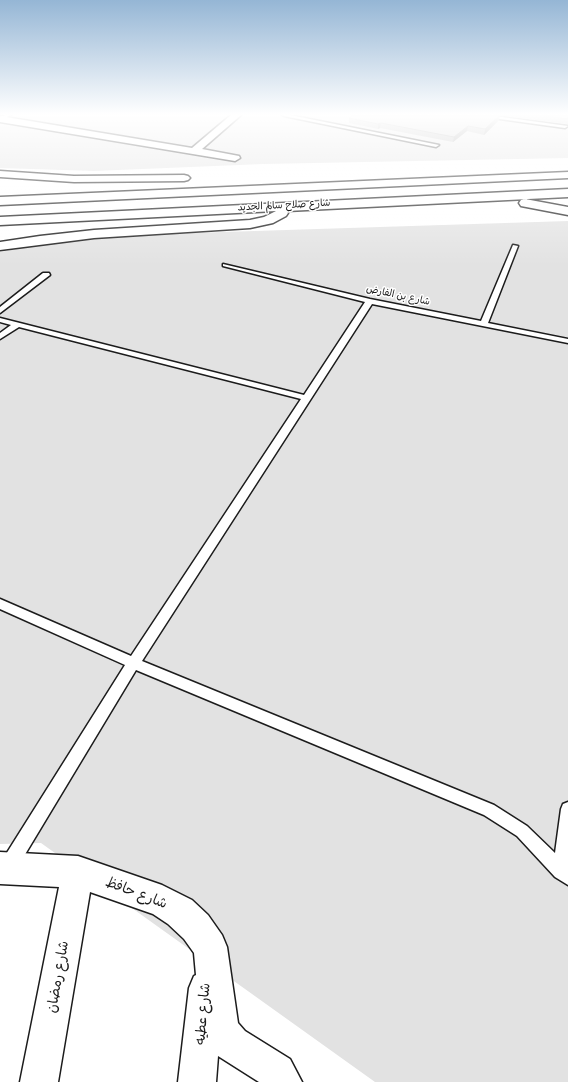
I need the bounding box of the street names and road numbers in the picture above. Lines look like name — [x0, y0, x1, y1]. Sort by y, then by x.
street label: شارع صلاح سالم الجديد — [237, 198, 331, 214]
street label: شارع بن الفارض — [365, 283, 431, 309]
street label: شارع حافظ — [103, 875, 169, 913]
street label: شارع رمضان — [44, 940, 74, 1014]
street label: شارع عطيه — [193, 982, 215, 1046]

